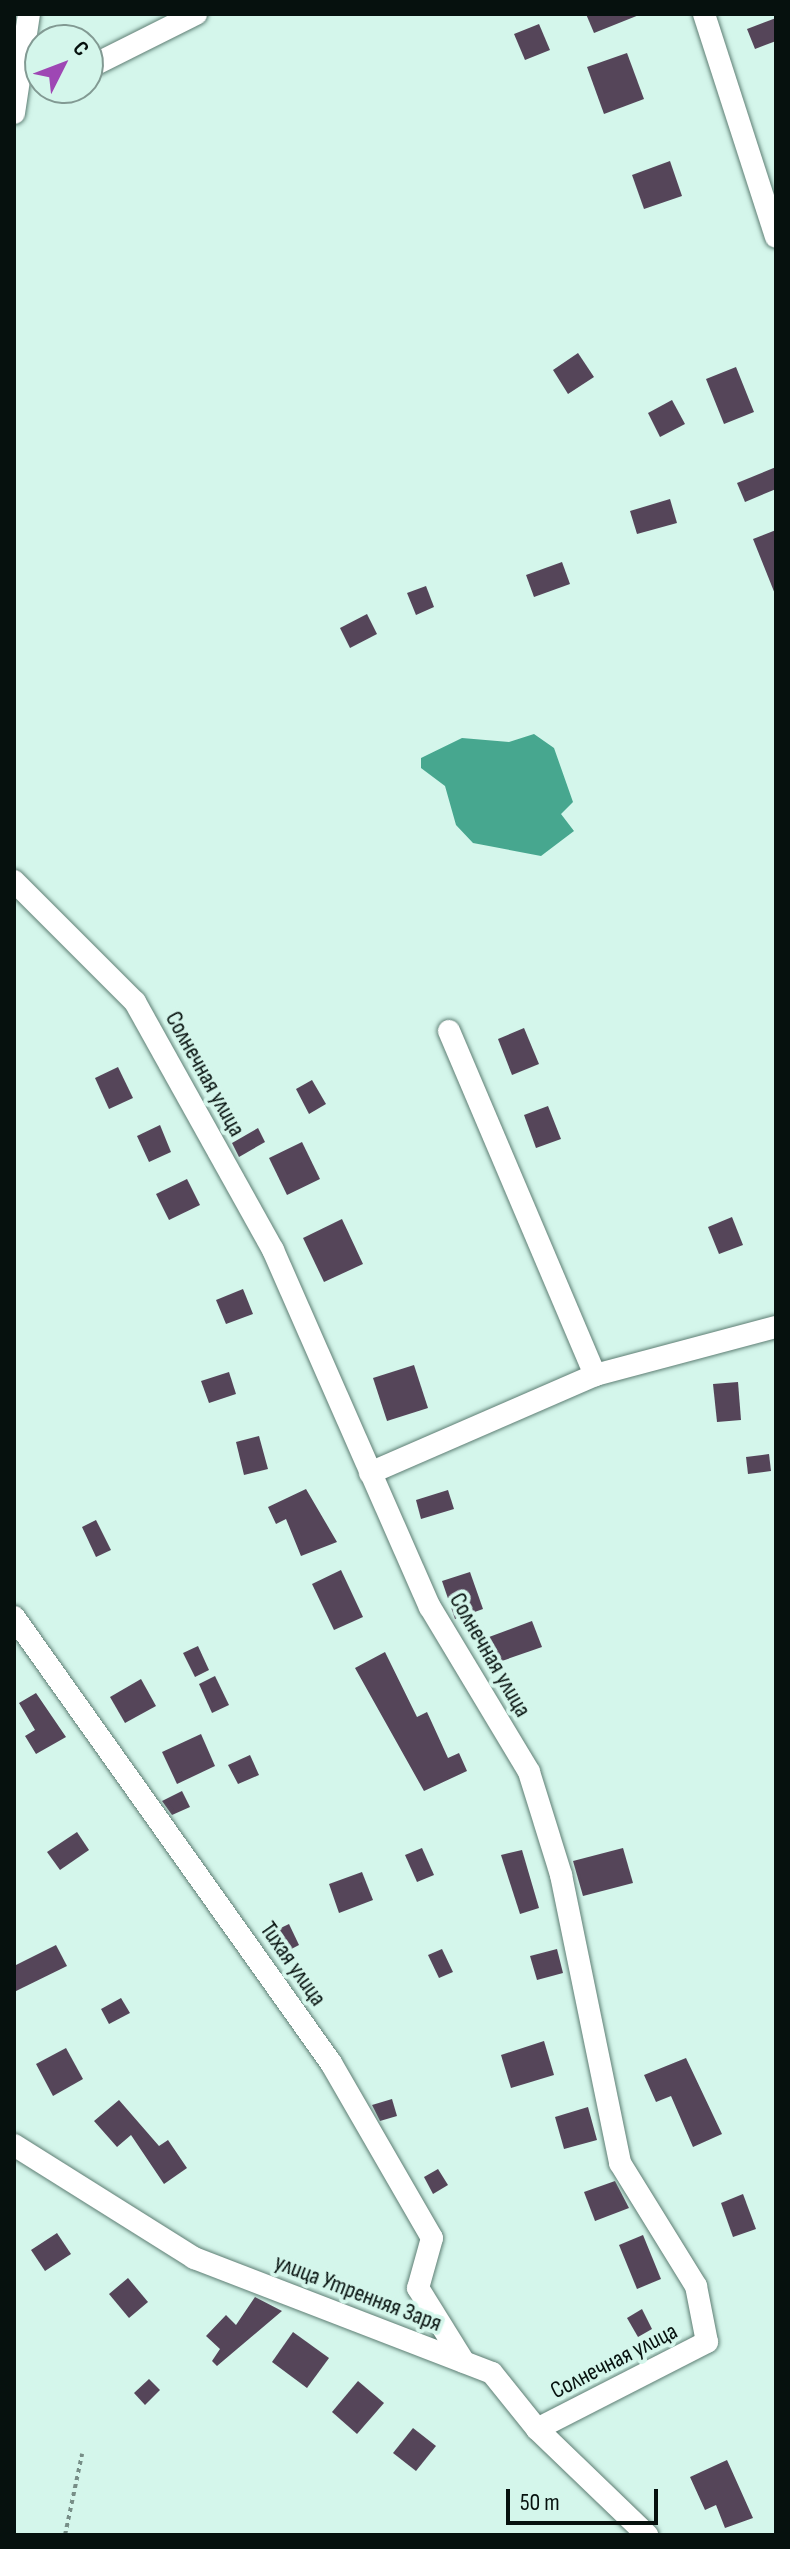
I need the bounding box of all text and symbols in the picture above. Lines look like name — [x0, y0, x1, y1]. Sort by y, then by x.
north arrow — [24, 24, 104, 104]
text: С — [67, 36, 95, 62]
street label: Солнечная улица — [159, 1006, 251, 1142]
street label: Солнечная улица — [443, 1588, 537, 1722]
street label: Тихая улица — [254, 1916, 332, 2012]
street label: улица Утренняя Заря — [270, 2248, 446, 2338]
street label: Солнечная улица — [546, 2317, 682, 2405]
scale bar — [510, 2473, 662, 2523]
text: 50 m — [520, 2488, 560, 2517]

